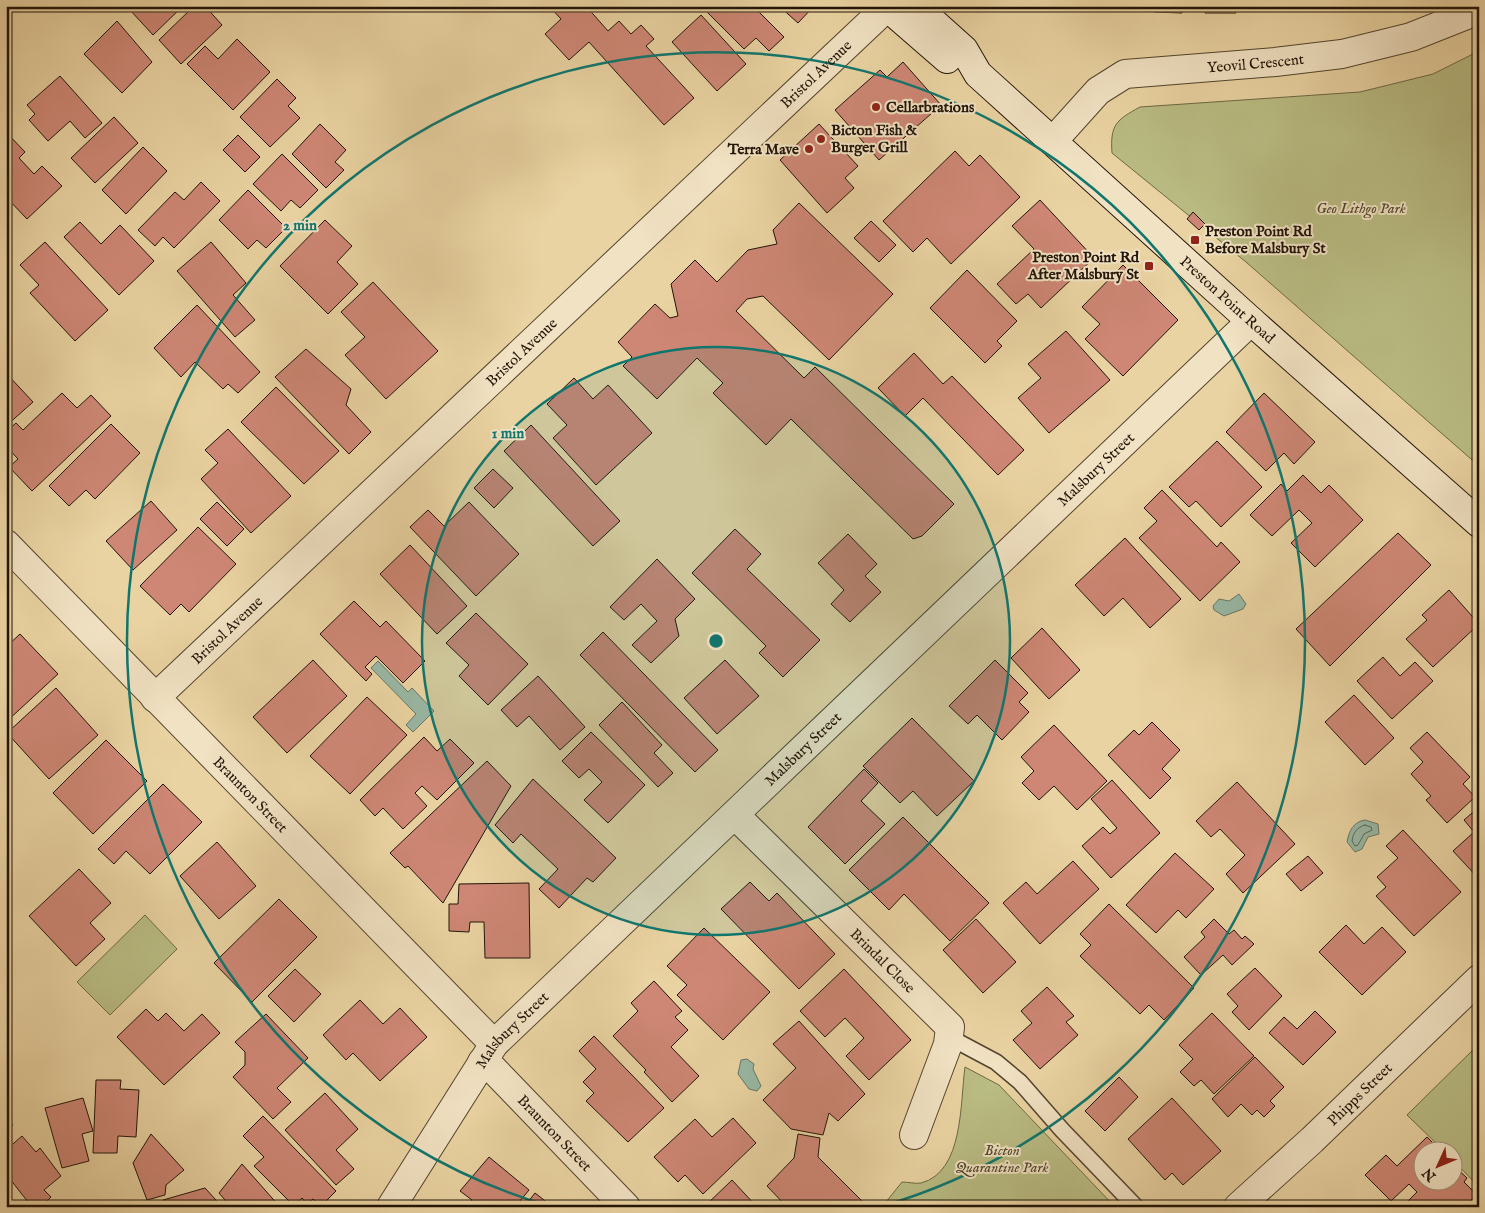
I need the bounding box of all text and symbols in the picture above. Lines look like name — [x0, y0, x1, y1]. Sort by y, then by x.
street label: Bristol Avenue — [777, 36, 856, 113]
street label: Yeovil Crescent — [1206, 50, 1305, 77]
place label: Cellarbrations — [886, 98, 975, 117]
marker: Cellarbrations — [870, 101, 882, 113]
place label: Bicton Fish & Burger Grill — [831, 121, 918, 157]
marker: Bicton Fish & Burger Grill — [815, 133, 827, 145]
place label: Terra Mave — [727, 140, 799, 159]
marker: Terra Mave — [803, 143, 815, 155]
park label: Geo Lithgo Park — [1316, 199, 1406, 219]
text: 2 min — [283, 216, 317, 235]
place label: Preston Point Rd Before Malsbury St — [1205, 222, 1326, 258]
marker: Preston Point Rd Before Malsbury St — [1189, 234, 1201, 246]
place label: Preston Point Rd After Malsbury St — [1027, 248, 1140, 284]
street label: Preston Point Road — [1176, 252, 1279, 348]
marker: Preston Point Rd After Malsbury St — [1143, 260, 1155, 272]
street label: Bristol Avenue — [482, 314, 562, 391]
text: 1 min — [492, 424, 524, 443]
street label: Malsbury Street — [1054, 428, 1139, 511]
street label: Bristol Avenue — [188, 592, 267, 669]
centre of rings — [707, 632, 725, 650]
street label: Malsbury Street — [761, 708, 846, 790]
street label: Braunton Street — [209, 753, 292, 837]
street label: Brindal Close — [846, 925, 919, 997]
street label: Malsbury Street — [472, 988, 553, 1073]
street label: Phipps Street — [1324, 1059, 1396, 1130]
street label: Braunton Street — [513, 1091, 596, 1176]
north arrow — [1412, 1140, 1462, 1190]
park label: Bicton Quarantine Park — [956, 1141, 1048, 1177]
text: N — [1419, 1164, 1441, 1186]

